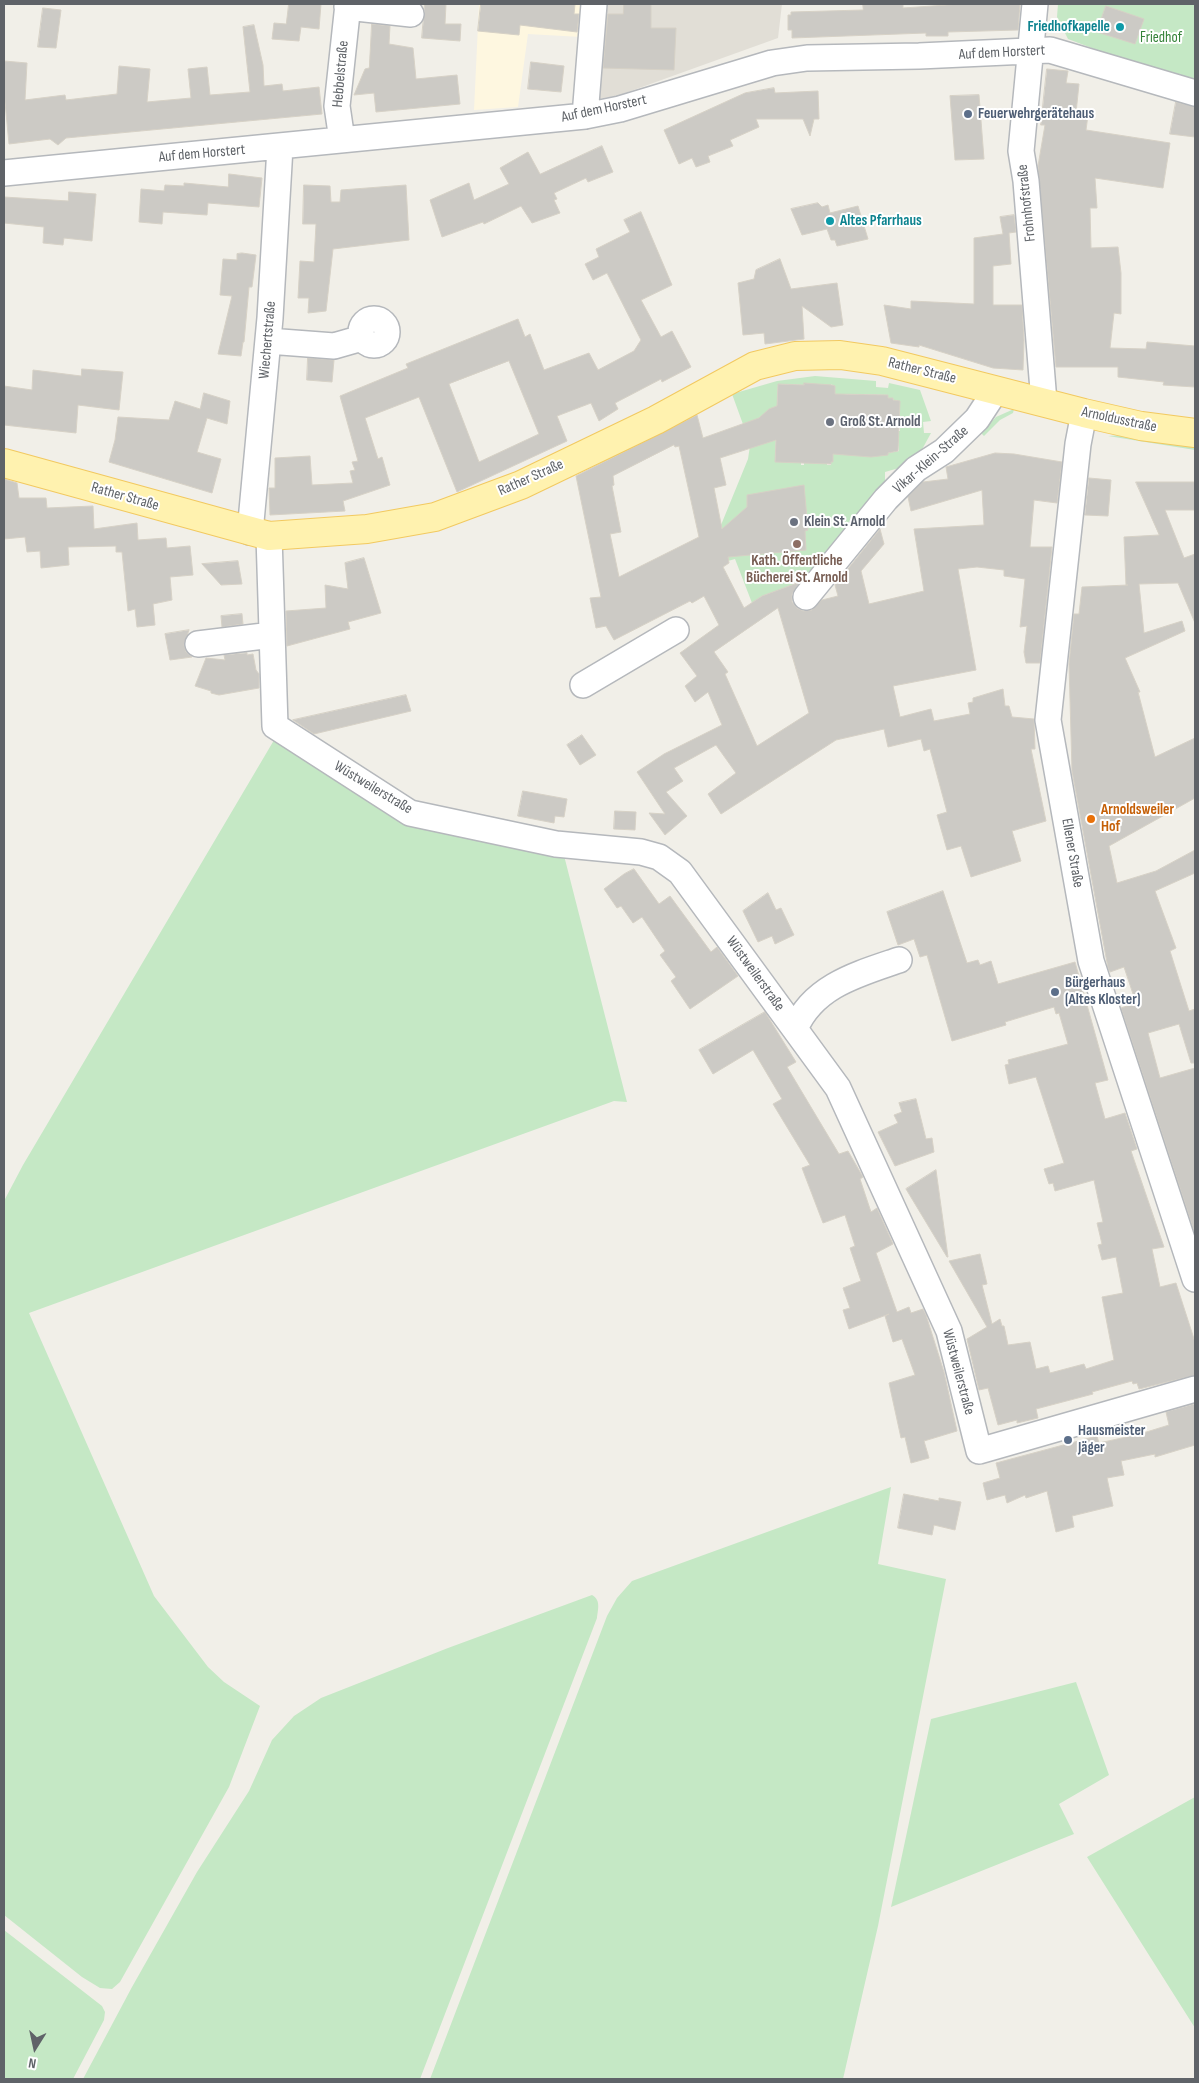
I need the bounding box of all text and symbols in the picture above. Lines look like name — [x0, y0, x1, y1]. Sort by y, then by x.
place label: Friedhofkapelle — [1027, 18, 1110, 36]
marker: Friedhofkapelle — [1114, 21, 1126, 33]
park label: Friedhof — [1140, 29, 1182, 47]
street label: Hebbelstraße — [329, 40, 353, 108]
street label: Auf dem Horstert — [958, 42, 1046, 64]
street label: Auf dem Horstert — [560, 91, 648, 127]
place label: Feuerwehrgerätehaus — [978, 105, 1094, 123]
marker: Feuerwehrgerätehaus — [962, 108, 974, 120]
street label: Auf dem Horstert — [158, 141, 246, 167]
street label: Frohnhofstraße — [1014, 163, 1040, 243]
place label: Altes Pfarrhaus — [840, 212, 922, 230]
marker: Altes Pfarrhaus — [824, 215, 836, 227]
street label: Wiechertstraße — [256, 300, 280, 380]
street label: Rather Straße — [886, 354, 958, 388]
street label: Arnoldusstraße — [1080, 403, 1158, 437]
place label: Groß St. Arnold — [840, 413, 921, 431]
marker: Groß St. Arnold — [824, 416, 836, 428]
street label: Vikar-Klein-Straße — [890, 422, 972, 498]
street label: Rather Straße — [496, 456, 566, 500]
street label: Rather Straße — [89, 479, 161, 515]
place label: Klein St. Arnold — [804, 513, 885, 531]
marker: Klein St. Arnold — [788, 516, 800, 528]
marker: Kath. Öffentliche Bücherei St. Arnold — [791, 538, 803, 550]
place label: Kath. Öffentliche Bücherei St. Arnold — [746, 552, 848, 587]
street label: Wüstweilerstraße — [331, 758, 415, 818]
place label: Arnoldsweiler Hof — [1101, 801, 1174, 836]
marker: Arnoldsweiler Hof — [1085, 813, 1097, 825]
street label: Ellener Straße — [1057, 817, 1087, 889]
street label: Wüstweilerstraße — [722, 933, 788, 1015]
place label: Bürgerhaus (Altes Kloster) — [1065, 974, 1140, 1009]
marker: Bürgerhaus (Altes Kloster) — [1049, 986, 1061, 998]
street label: Wüstweilerstraße — [938, 1327, 978, 1417]
place label: Hausmeister Jäger — [1078, 1422, 1146, 1457]
marker: Hausmeister Jäger — [1062, 1434, 1074, 1446]
north arrow — [10, 2023, 60, 2073]
text: N — [27, 2054, 37, 2072]

